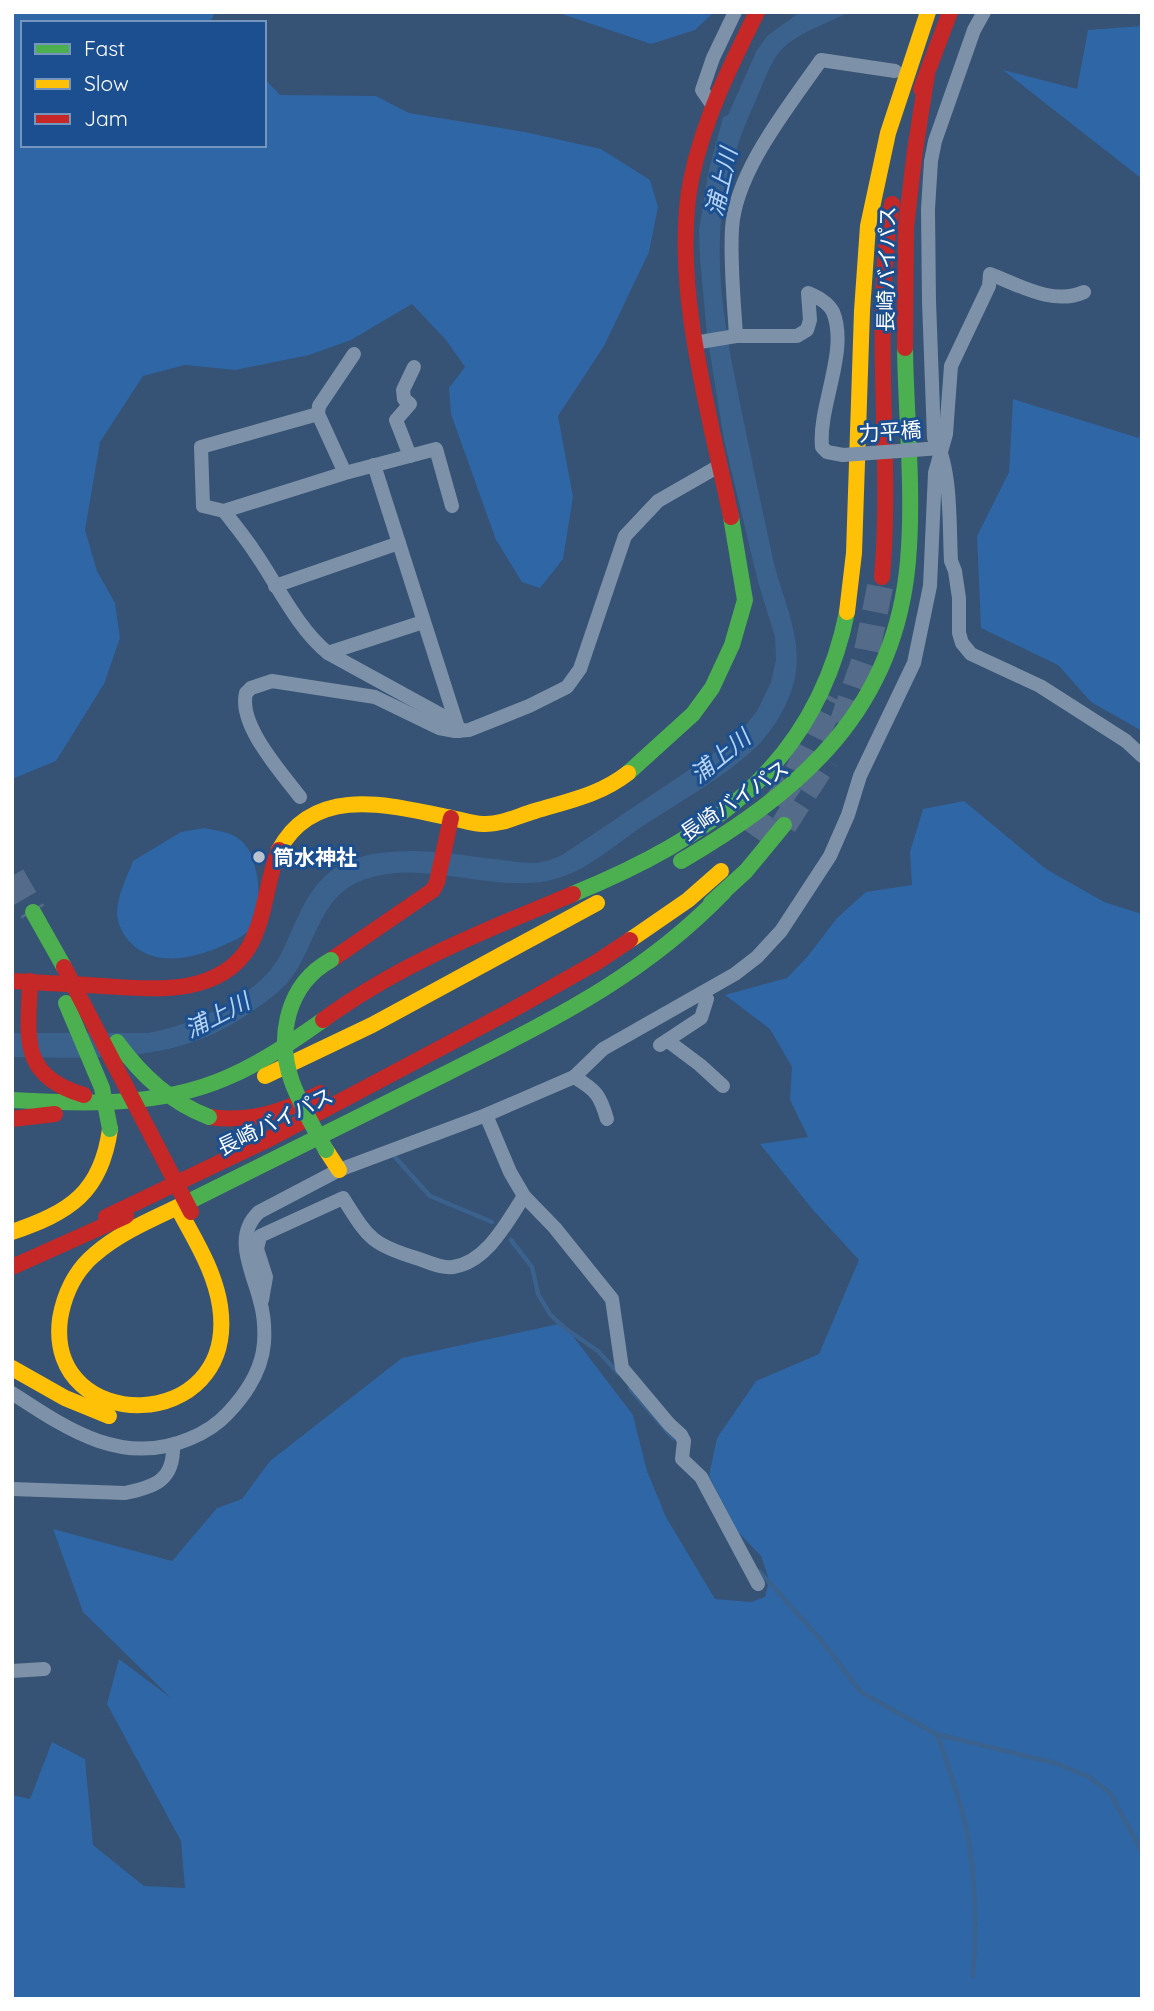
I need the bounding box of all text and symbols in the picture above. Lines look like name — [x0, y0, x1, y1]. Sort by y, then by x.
legend — [21, 21, 266, 147]
text: Fast — [84, 35, 125, 61]
text: Slow — [84, 70, 129, 96]
text: Jam — [84, 105, 128, 131]
water label: 浦上川 — [699, 142, 744, 219]
street label: 長崎バイパス — [872, 206, 900, 332]
street label: 力平橋 — [858, 416, 922, 446]
water label: 浦上川 — [684, 721, 758, 789]
street label: 長崎バイパス — [675, 754, 793, 846]
place label: 筒水神社 — [273, 844, 357, 870]
marker: 筒水神社 — [251, 849, 267, 865]
water label: 浦上川 — [180, 985, 257, 1044]
street label: 長崎バイパス — [213, 1082, 337, 1160]

